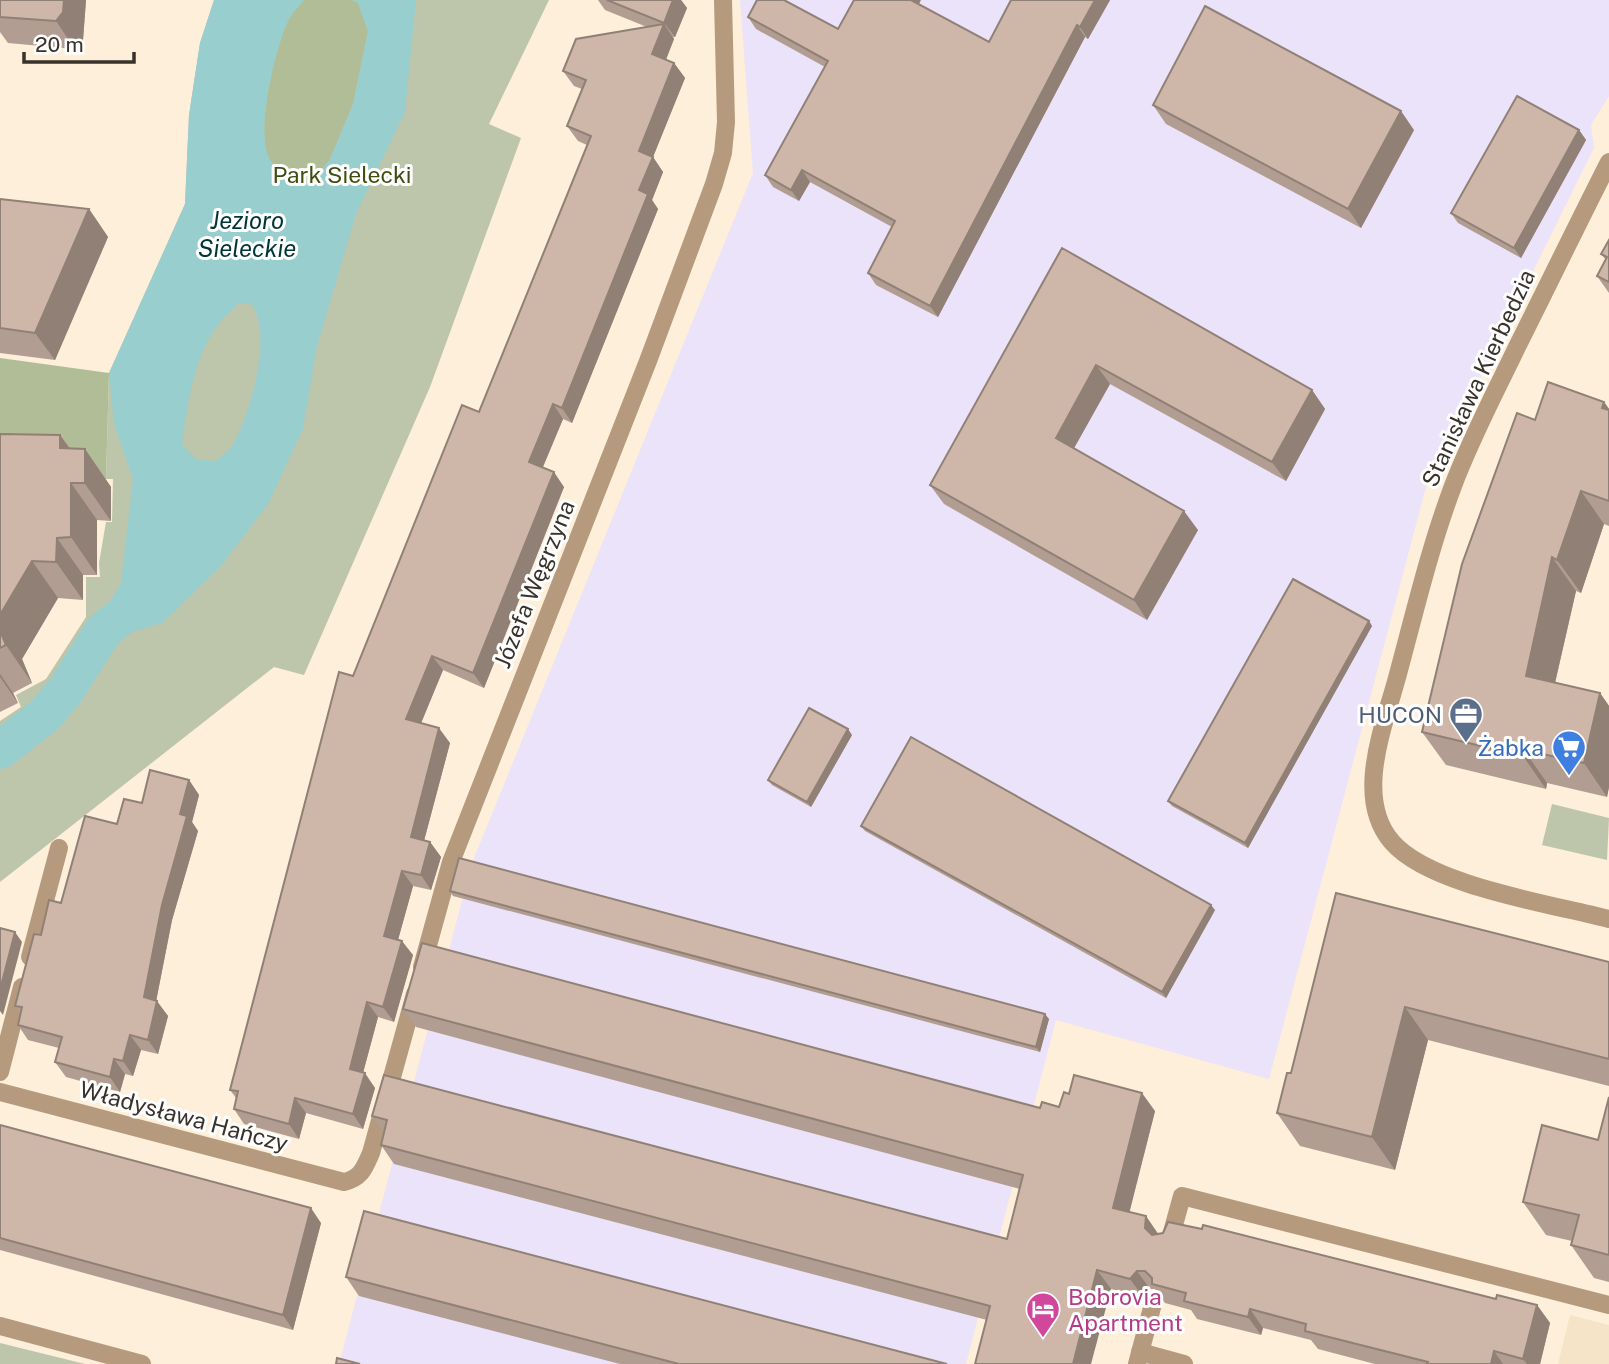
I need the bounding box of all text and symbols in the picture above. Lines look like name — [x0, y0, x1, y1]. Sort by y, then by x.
scale bar — [24, 21, 135, 65]
text: 20 m — [35, 32, 84, 57]
park label: Park Sielecki — [272, 161, 412, 188]
water label: Jezioro Sieleckie — [198, 206, 296, 262]
street label: Stanisława Kierbedzia — [1416, 265, 1540, 491]
street label: Józefa Węgrzyna — [488, 496, 580, 672]
office icon: HUCON — [1447, 695, 1485, 744]
place label: HUCON — [1358, 701, 1442, 728]
supermarket icon: Żabka — [1550, 728, 1588, 777]
place label: Żabka — [1477, 734, 1544, 761]
street label: Władysława Hańczy — [77, 1075, 291, 1157]
place label: Bobrovia Apartment — [1068, 1283, 1183, 1336]
hotel icon: Bobrovia Apartment — [1024, 1290, 1062, 1339]

